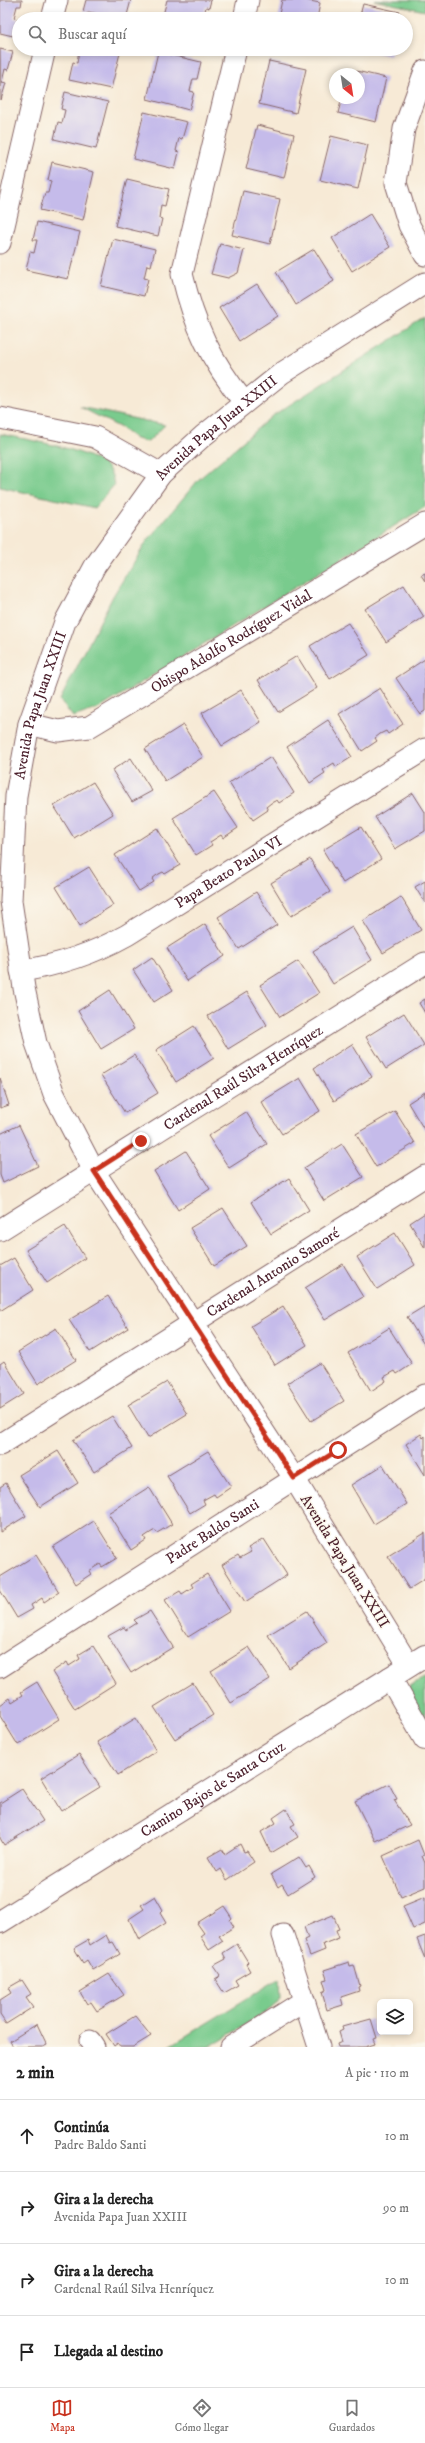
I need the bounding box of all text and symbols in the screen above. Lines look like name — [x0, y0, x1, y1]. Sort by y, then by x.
search box — [12, 12, 413, 56]
icon: search — [26, 23, 48, 45]
text: Buscar aquí — [58, 25, 126, 44]
north arrow — [329, 68, 365, 104]
street label: Avenida Papa Juan XXIII — [151, 371, 281, 484]
street label: Obispo Adolfo Rodríguez Vidal — [147, 585, 316, 698]
street label: Avenida Papa Juan XXIII — [10, 629, 71, 781]
street label: Papa Beato Paulo VI — [172, 832, 286, 913]
street label: Cardenal Raúl Silva Henríquez — [160, 1020, 327, 1135]
route end — [132, 1132, 150, 1150]
street label: Cardenal Antonio Samoré — [203, 1223, 344, 1322]
route start — [329, 1441, 347, 1459]
street label: Avenida Papa Juan XXIII — [296, 1491, 393, 1631]
street label: Padre Baldo Santi — [162, 1495, 263, 1568]
street label: Camino Bajos de Santa Cruz — [137, 1737, 289, 1842]
map controls — [377, 1999, 413, 2035]
button: layers — [377, 1999, 413, 2035]
text: 2 min — [16, 2062, 54, 2084]
text: A pie · 110 m — [345, 2065, 409, 2081]
text: Continúa — [54, 2118, 109, 2137]
icon: ahead — [16, 2125, 38, 2147]
text: 10 m — [385, 2128, 409, 2144]
text: Padre Baldo Santi — [54, 2137, 146, 2153]
text: Gira a la derecha — [54, 2190, 153, 2209]
icon: right — [16, 2197, 38, 2219]
text: 90 m — [383, 2200, 409, 2216]
text: Avenida Papa Juan XXIII — [54, 2209, 187, 2225]
text: Gira a la derecha — [54, 2262, 153, 2281]
icon: right — [16, 2269, 38, 2291]
text: 10 m — [385, 2272, 409, 2288]
text: Cardenal Raúl Silva Henríquez — [54, 2281, 214, 2297]
icon: arrive — [16, 2341, 38, 2363]
text: Llegada al destino — [54, 2342, 163, 2361]
tab: Mapa — [50, 2397, 75, 2435]
tab: Cómo llegar — [175, 2397, 229, 2435]
tab: Guardados — [329, 2397, 375, 2435]

